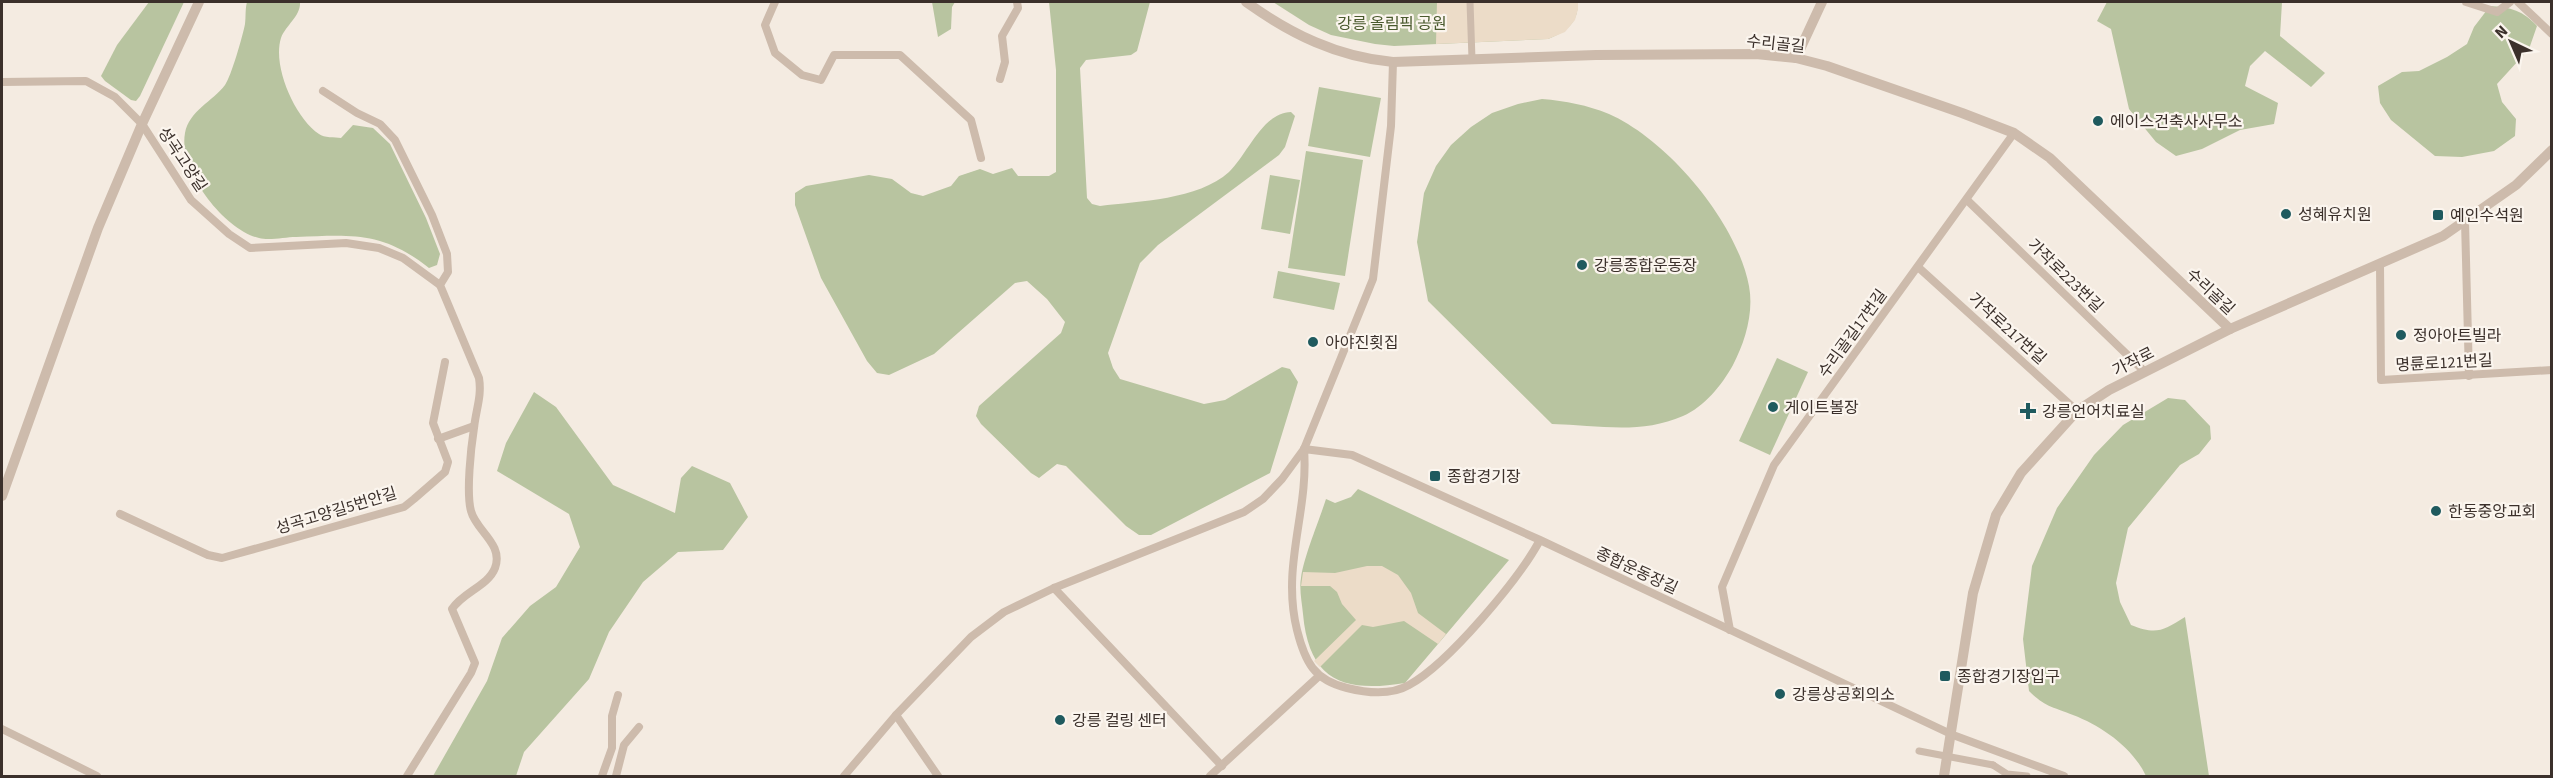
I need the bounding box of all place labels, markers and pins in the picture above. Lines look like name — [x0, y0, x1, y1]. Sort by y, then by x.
place label: 에이스건축사사무소 — [2110, 111, 2242, 133]
marker: 에이스건축사사무소 — [2091, 114, 2105, 128]
place label: 성혜유치원 — [2298, 204, 2372, 226]
place label: 예인수석원 — [2450, 205, 2524, 227]
marker: 성혜유치원 — [2279, 207, 2293, 221]
marker: 예인수석원 — [2431, 208, 2445, 222]
place label: 강릉종합운동장 — [1594, 255, 1697, 277]
marker: 강릉종합운동장 — [1575, 258, 1589, 272]
place label: 정아아트빌라 — [2413, 325, 2502, 347]
marker: 정아아트빌라 — [2394, 328, 2408, 342]
place label: 아야진횟집 — [1325, 332, 1399, 354]
marker: 아야진횟집 — [1306, 335, 1320, 349]
place label: 게이트볼장 — [1785, 397, 1859, 419]
marker: 게이트볼장 — [1766, 400, 1780, 414]
place label: 강릉언어치료실 — [2042, 401, 2145, 423]
marker: 강릉언어치료실 — [2019, 402, 2037, 420]
place label: 종합경기장 — [1447, 466, 1521, 488]
marker: 종합경기장 — [1428, 469, 1442, 483]
place label: 한동중앙교회 — [2448, 501, 2536, 523]
marker: 한동중앙교회 — [2429, 504, 2443, 518]
place label: 종합경기장입구 — [1957, 666, 2060, 688]
marker: 종합경기장입구 — [1938, 669, 1952, 683]
place label: 강릉상공회의소 — [1792, 684, 1895, 706]
marker: 강릉상공회의소 — [1773, 687, 1787, 701]
place label: 강릉 컬링 센터 — [1072, 710, 1167, 732]
marker: 강릉 컬링 센터 — [1053, 713, 1067, 727]

